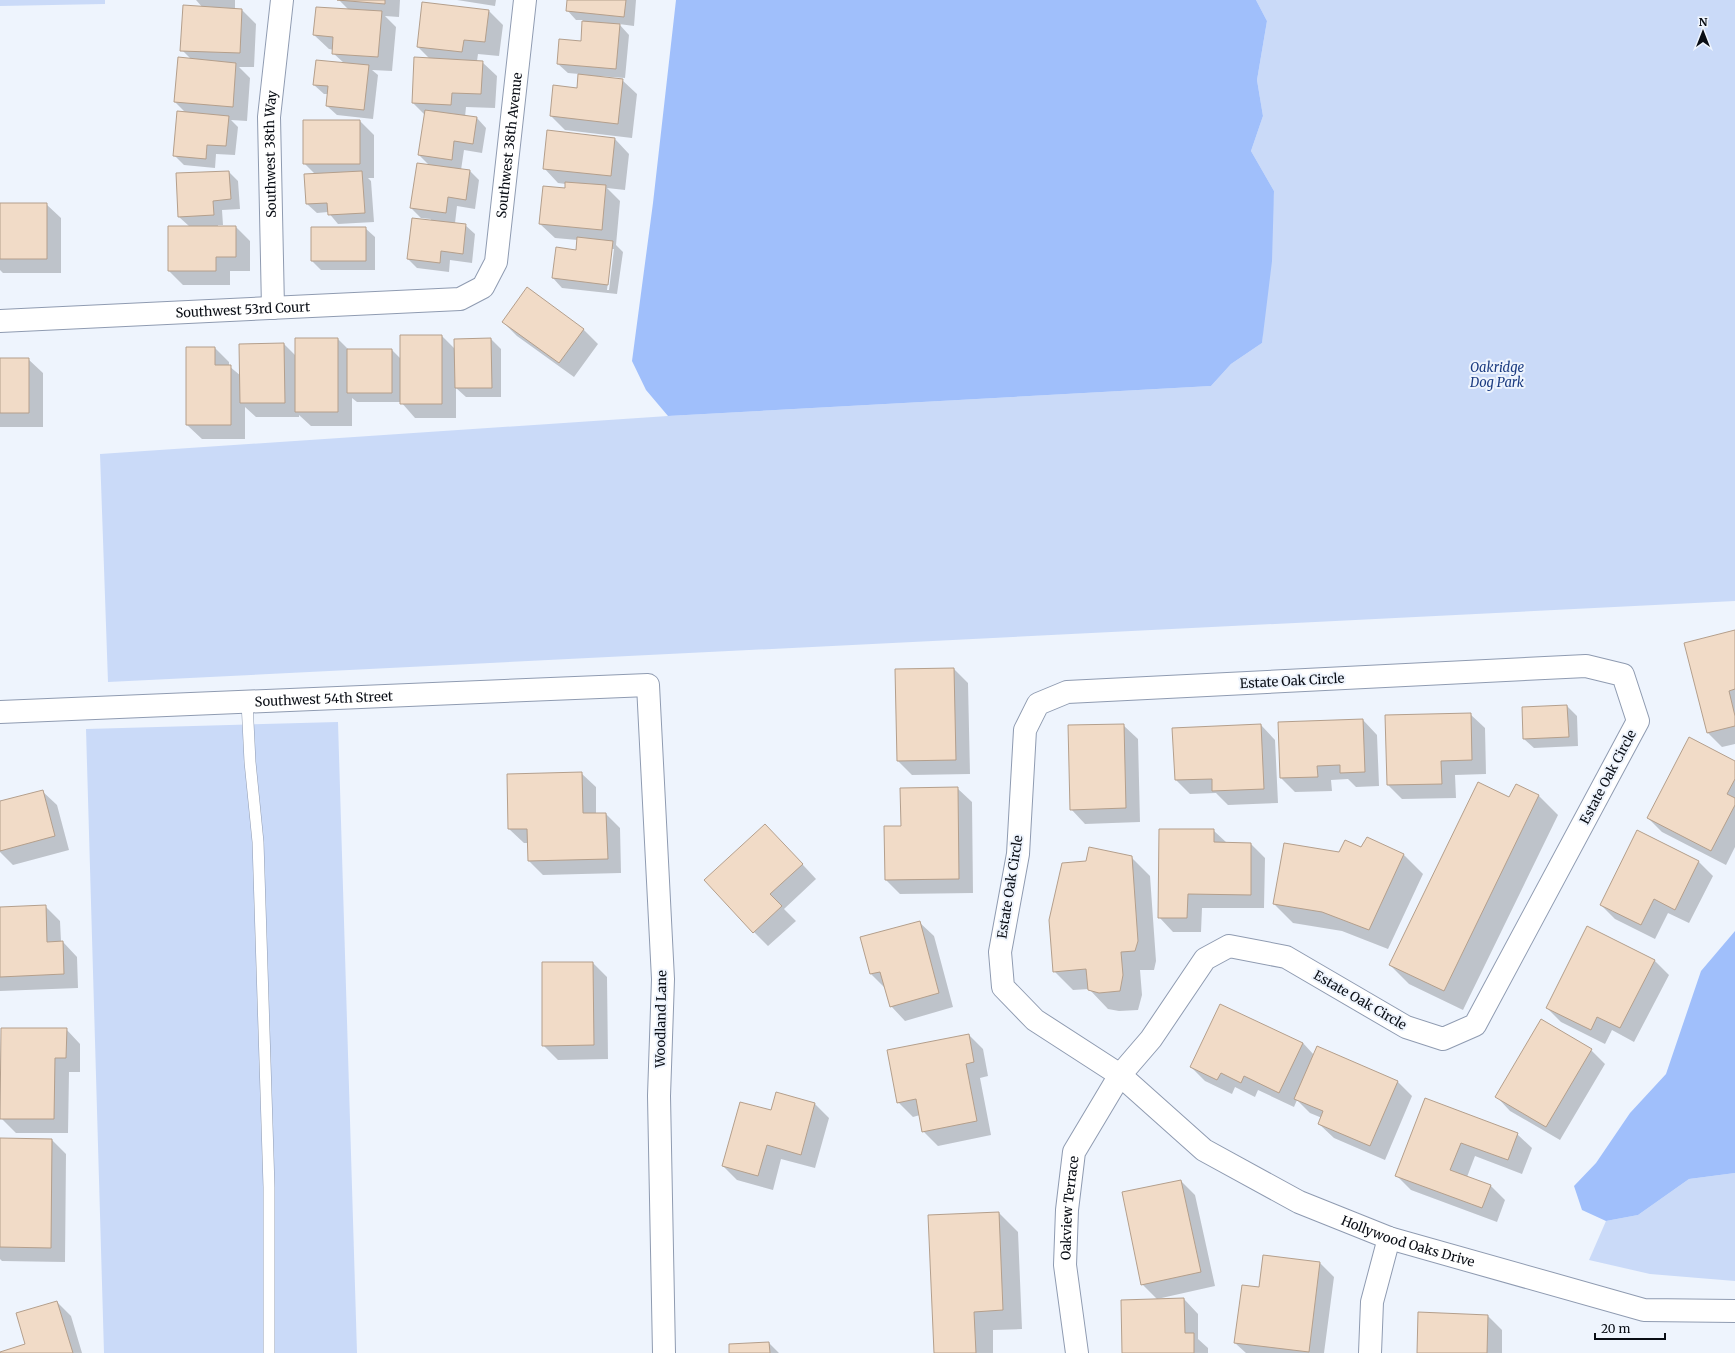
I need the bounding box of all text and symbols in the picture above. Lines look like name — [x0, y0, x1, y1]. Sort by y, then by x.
north arrow — [1683, 12, 1723, 52]
text: N — [1699, 15, 1708, 29]
street label: Southwest 38th Avenue — [492, 71, 525, 219]
street label: Southwest 38th Way — [260, 89, 280, 218]
street label: Southwest 53rd Court — [175, 298, 310, 321]
park label: Oakridge Dog Park — [1469, 359, 1524, 391]
street label: Estate Oak Circle — [1239, 670, 1345, 692]
street label: Southwest 54th Street — [254, 687, 393, 710]
street label: Estate Oak Circle — [1576, 727, 1640, 827]
street label: Estate Oak Circle — [993, 834, 1027, 940]
street label: Estate Oak Circle — [1310, 966, 1410, 1034]
street label: Woodland Lane — [652, 970, 670, 1069]
street label: Oakview Terrace — [1057, 1155, 1082, 1260]
street label: Hollywood Oaks Drive — [1339, 1211, 1477, 1270]
scale bar — [1595, 1315, 1665, 1341]
text: 20 m — [1601, 1321, 1630, 1336]

